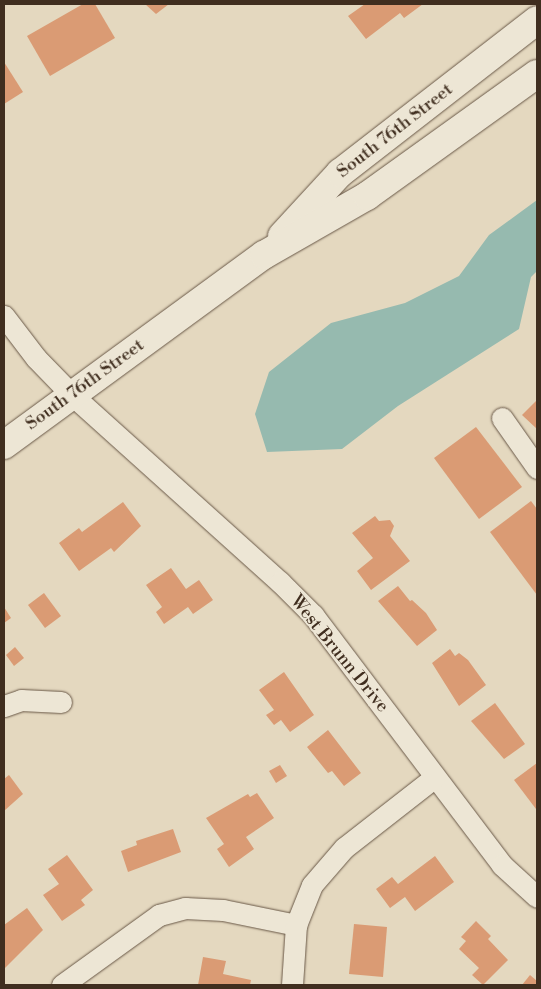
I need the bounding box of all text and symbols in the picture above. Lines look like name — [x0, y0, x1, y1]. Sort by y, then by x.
street label: South 76th Street — [333, 79, 457, 183]
street label: South 76th Street — [22, 335, 148, 435]
street label: West Brunn Drive — [285, 591, 393, 717]

